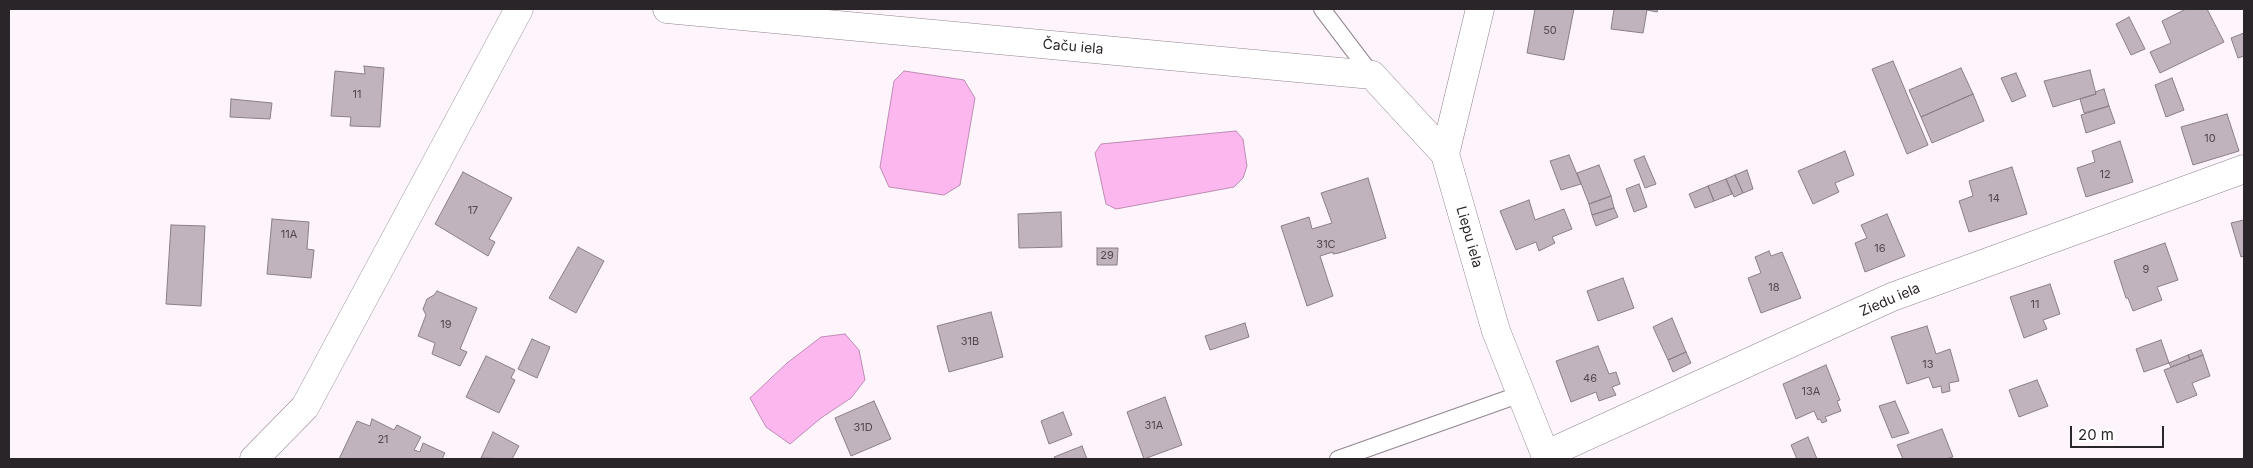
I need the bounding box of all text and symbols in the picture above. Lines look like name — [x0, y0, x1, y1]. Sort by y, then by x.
house number: 50 — [1543, 24, 1557, 38]
street label: Čaču iela — [1042, 36, 1104, 58]
house number: 11 — [353, 88, 361, 102]
house number: 10 — [2204, 132, 2216, 146]
house number: 12 — [2099, 168, 2111, 182]
house number: 14 — [1988, 192, 2000, 206]
house number: 17 — [468, 204, 478, 218]
street label: Liepu iela — [1452, 204, 1486, 270]
house number: 11A — [281, 228, 297, 242]
house number: 31C — [1316, 238, 1336, 252]
house number: 16 — [1874, 242, 1886, 256]
house number: 29 — [1100, 249, 1114, 263]
house number: 9 — [2143, 263, 2149, 277]
street label: Ziedu iela — [1857, 280, 1923, 320]
house number: 18 — [1768, 281, 1780, 295]
house number: 11 — [2031, 298, 2039, 312]
house number: 19 — [440, 318, 452, 332]
house number: 31B — [961, 335, 979, 349]
house number: 13 — [1922, 358, 1934, 372]
house number: 46 — [1583, 372, 1597, 386]
house number: 13A — [1802, 385, 1820, 399]
scale bar — [2073, 416, 2167, 448]
house number: 31A — [1145, 419, 1163, 433]
house number: 31D — [853, 421, 873, 435]
text: 20 m — [2078, 425, 2114, 444]
house number: 21 — [377, 433, 389, 447]

